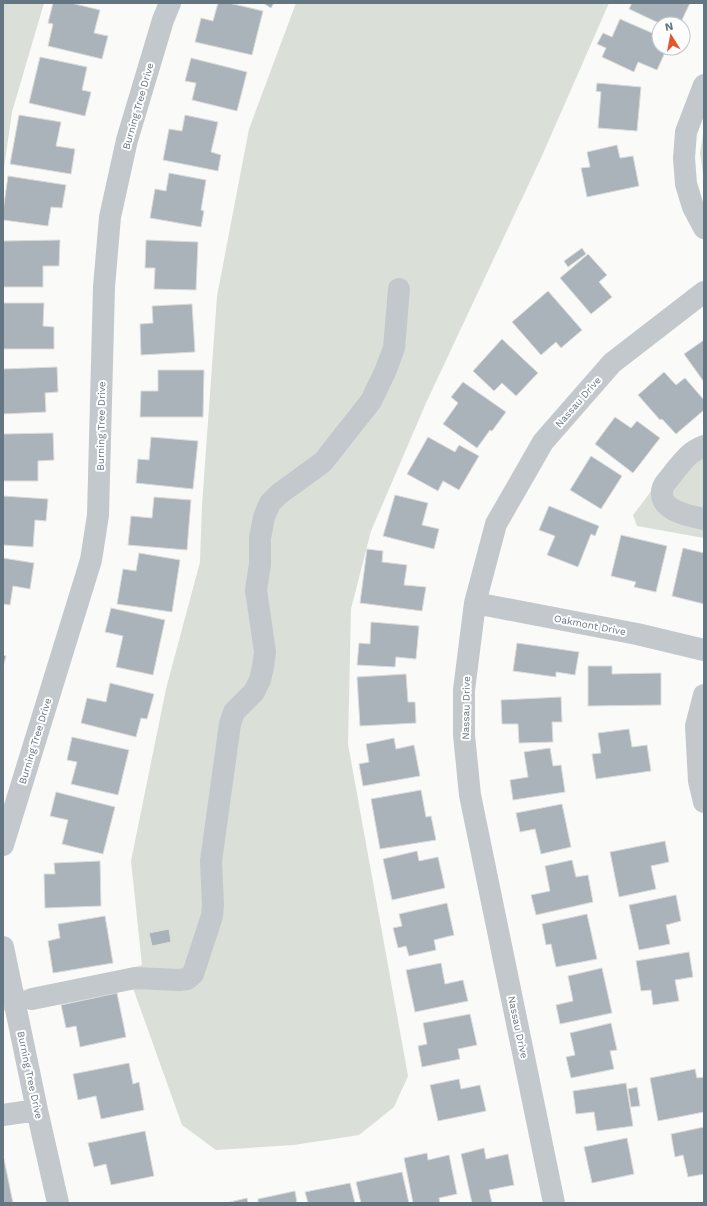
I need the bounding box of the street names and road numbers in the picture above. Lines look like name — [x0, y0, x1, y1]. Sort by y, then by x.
street label: Burning Tree Drive — [120, 61, 156, 150]
street label: Nassau Drive — [553, 374, 603, 430]
street label: Burning Tree Drive — [95, 381, 107, 471]
street label: Oakmont Drive — [553, 613, 627, 637]
street label: Nassau Drive — [460, 676, 472, 740]
street label: Burning Tree Drive — [17, 696, 53, 785]
street label: Nassau Drive — [506, 995, 530, 1059]
street label: Burning Tree Drive — [15, 1030, 45, 1120]

